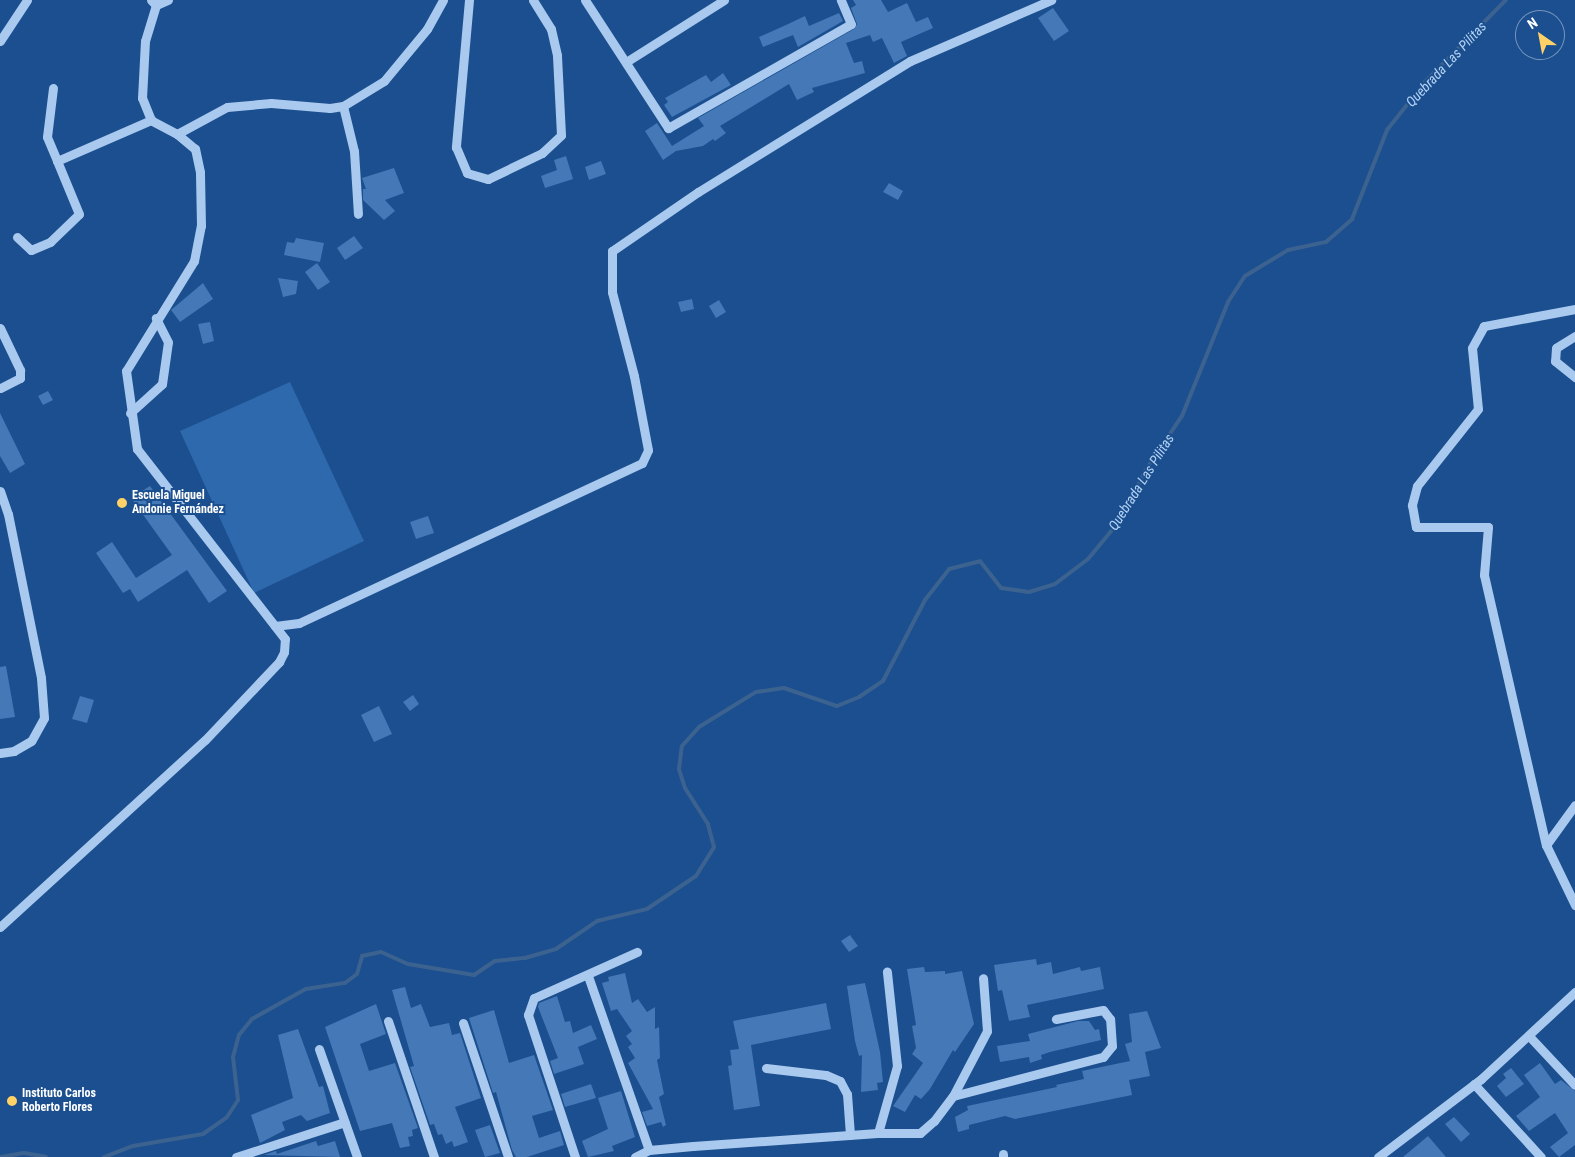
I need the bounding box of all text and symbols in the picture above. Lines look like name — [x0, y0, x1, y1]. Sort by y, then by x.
north arrow — [1515, 10, 1565, 60]
text: N — [1524, 14, 1540, 32]
water label: Quebrada Las Pilitas — [1402, 18, 1490, 110]
water label: Quebrada Las Pilitas — [1105, 431, 1177, 533]
place label: Escuela Miguel Andonie Fernández — [132, 489, 224, 517]
marker: Escuela Miguel Andonie Fernández — [116, 497, 128, 509]
place label: Instituto Carlos Roberto Flores — [22, 1087, 96, 1115]
marker: Instituto Carlos Roberto Flores — [6, 1095, 18, 1107]

